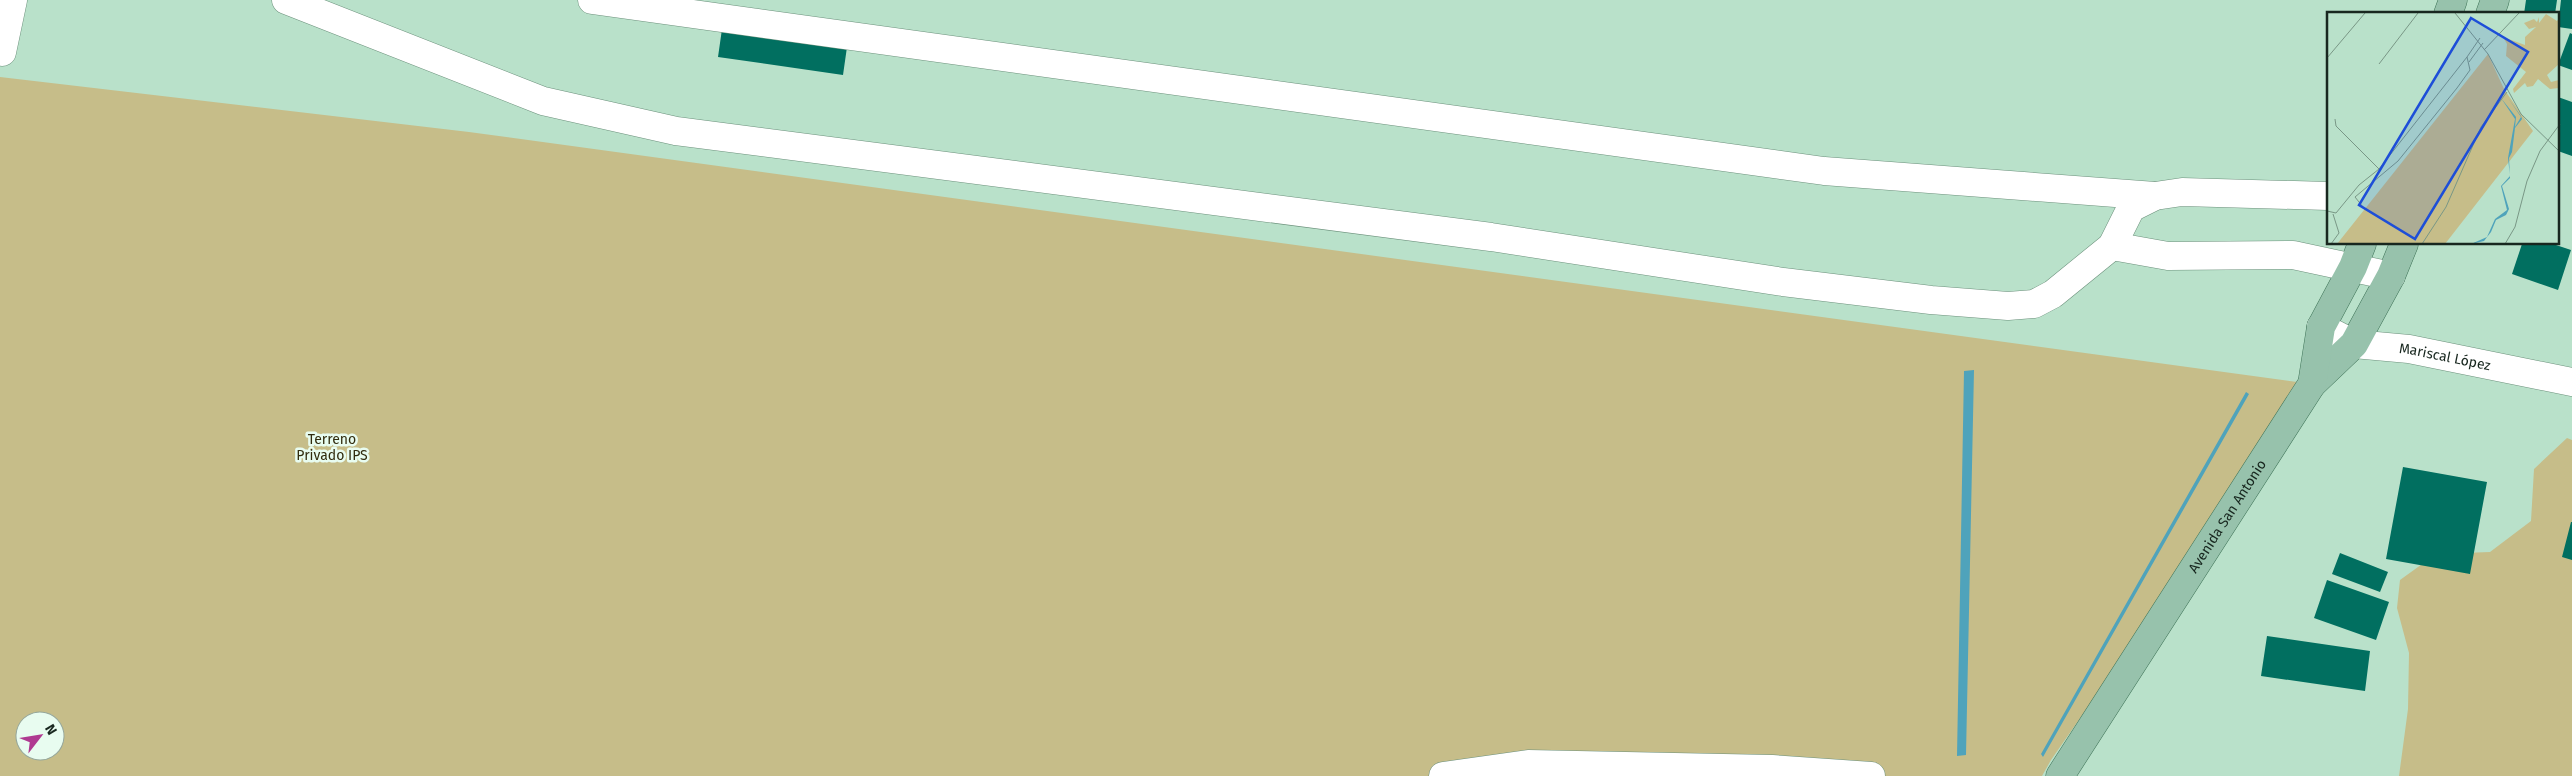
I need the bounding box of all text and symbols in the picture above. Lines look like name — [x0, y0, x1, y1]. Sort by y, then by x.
inset map — [2327, 12, 2560, 245]
street label: Mariscal López — [2398, 340, 2492, 374]
park label: Terreno Privado IPS — [296, 431, 368, 464]
street label: Avenida San Antonio — [2185, 457, 2270, 576]
north arrow — [15, 711, 65, 761]
text: N — [41, 721, 60, 738]

